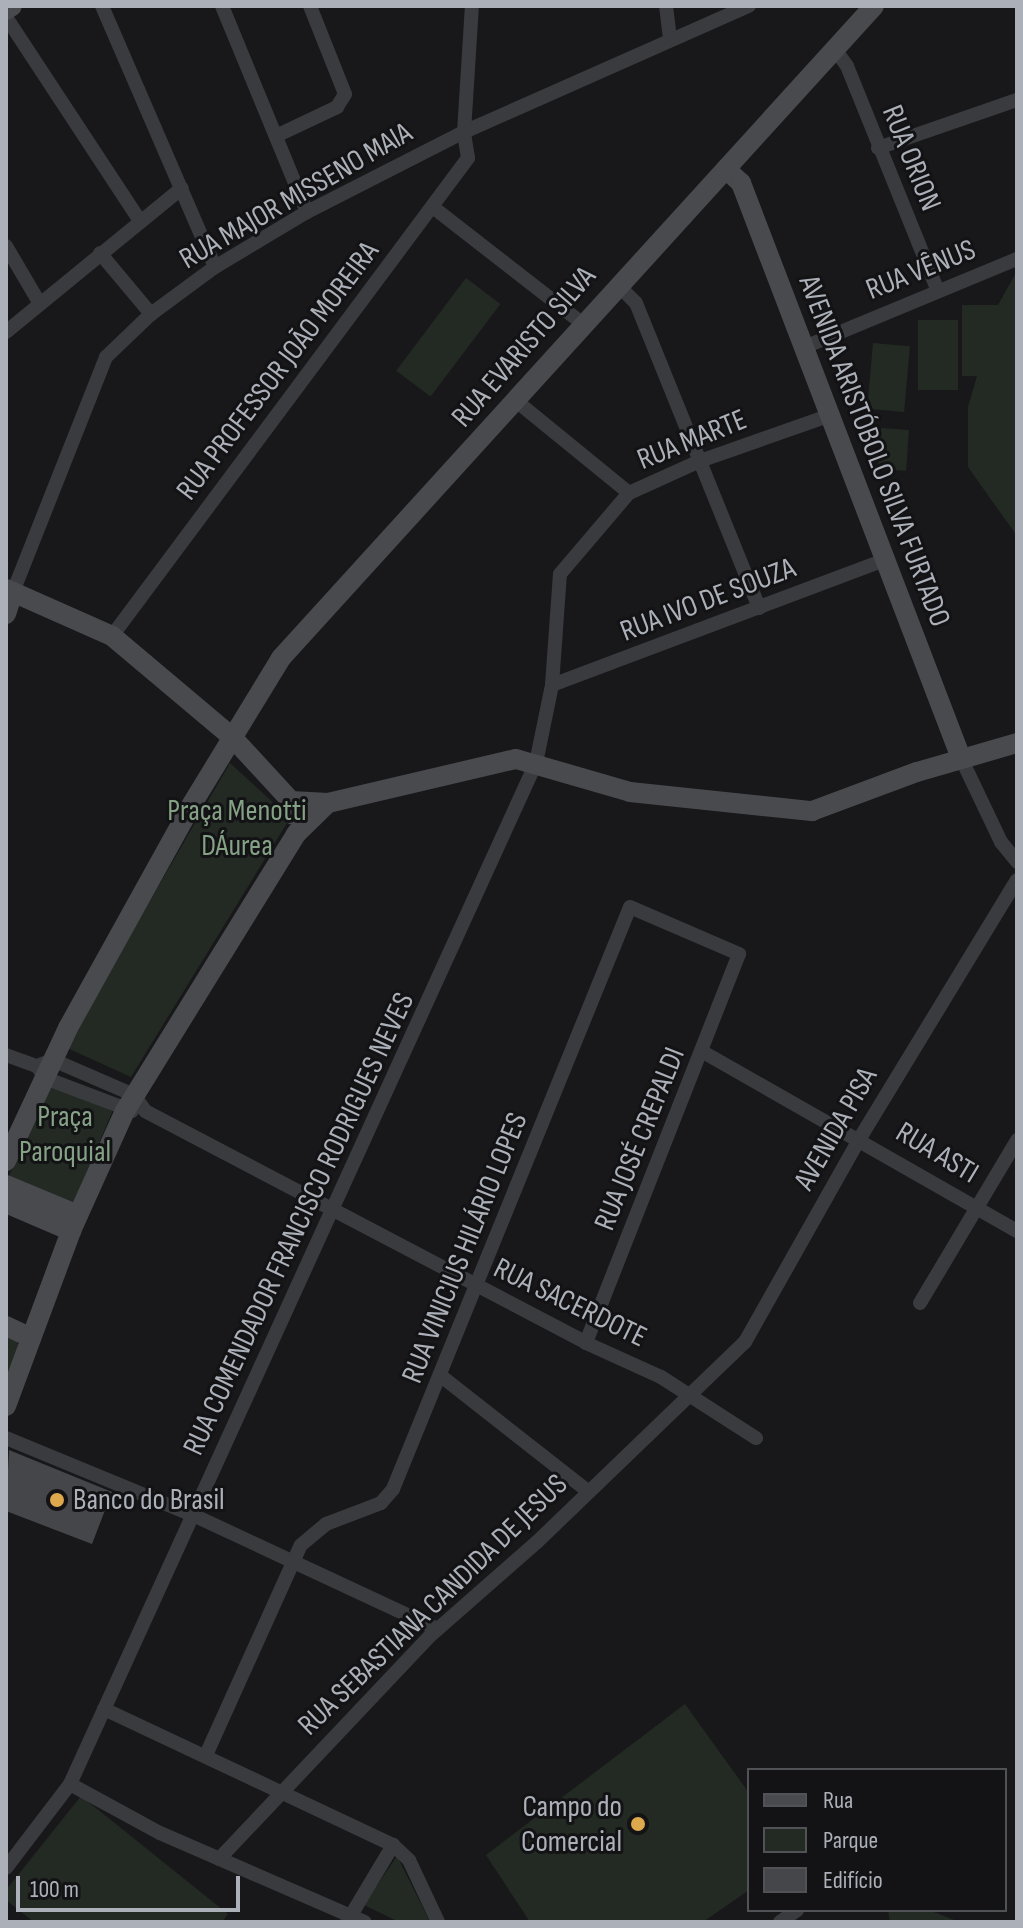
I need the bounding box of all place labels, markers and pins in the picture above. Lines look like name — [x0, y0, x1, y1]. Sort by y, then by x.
place label: Banco do Brasil — [73, 1482, 225, 1518]
marker: Banco do Brasil — [48, 1491, 66, 1509]
place label: Campo do Comercial — [521, 1789, 622, 1860]
marker: Campo do Comercial — [629, 1815, 647, 1833]

